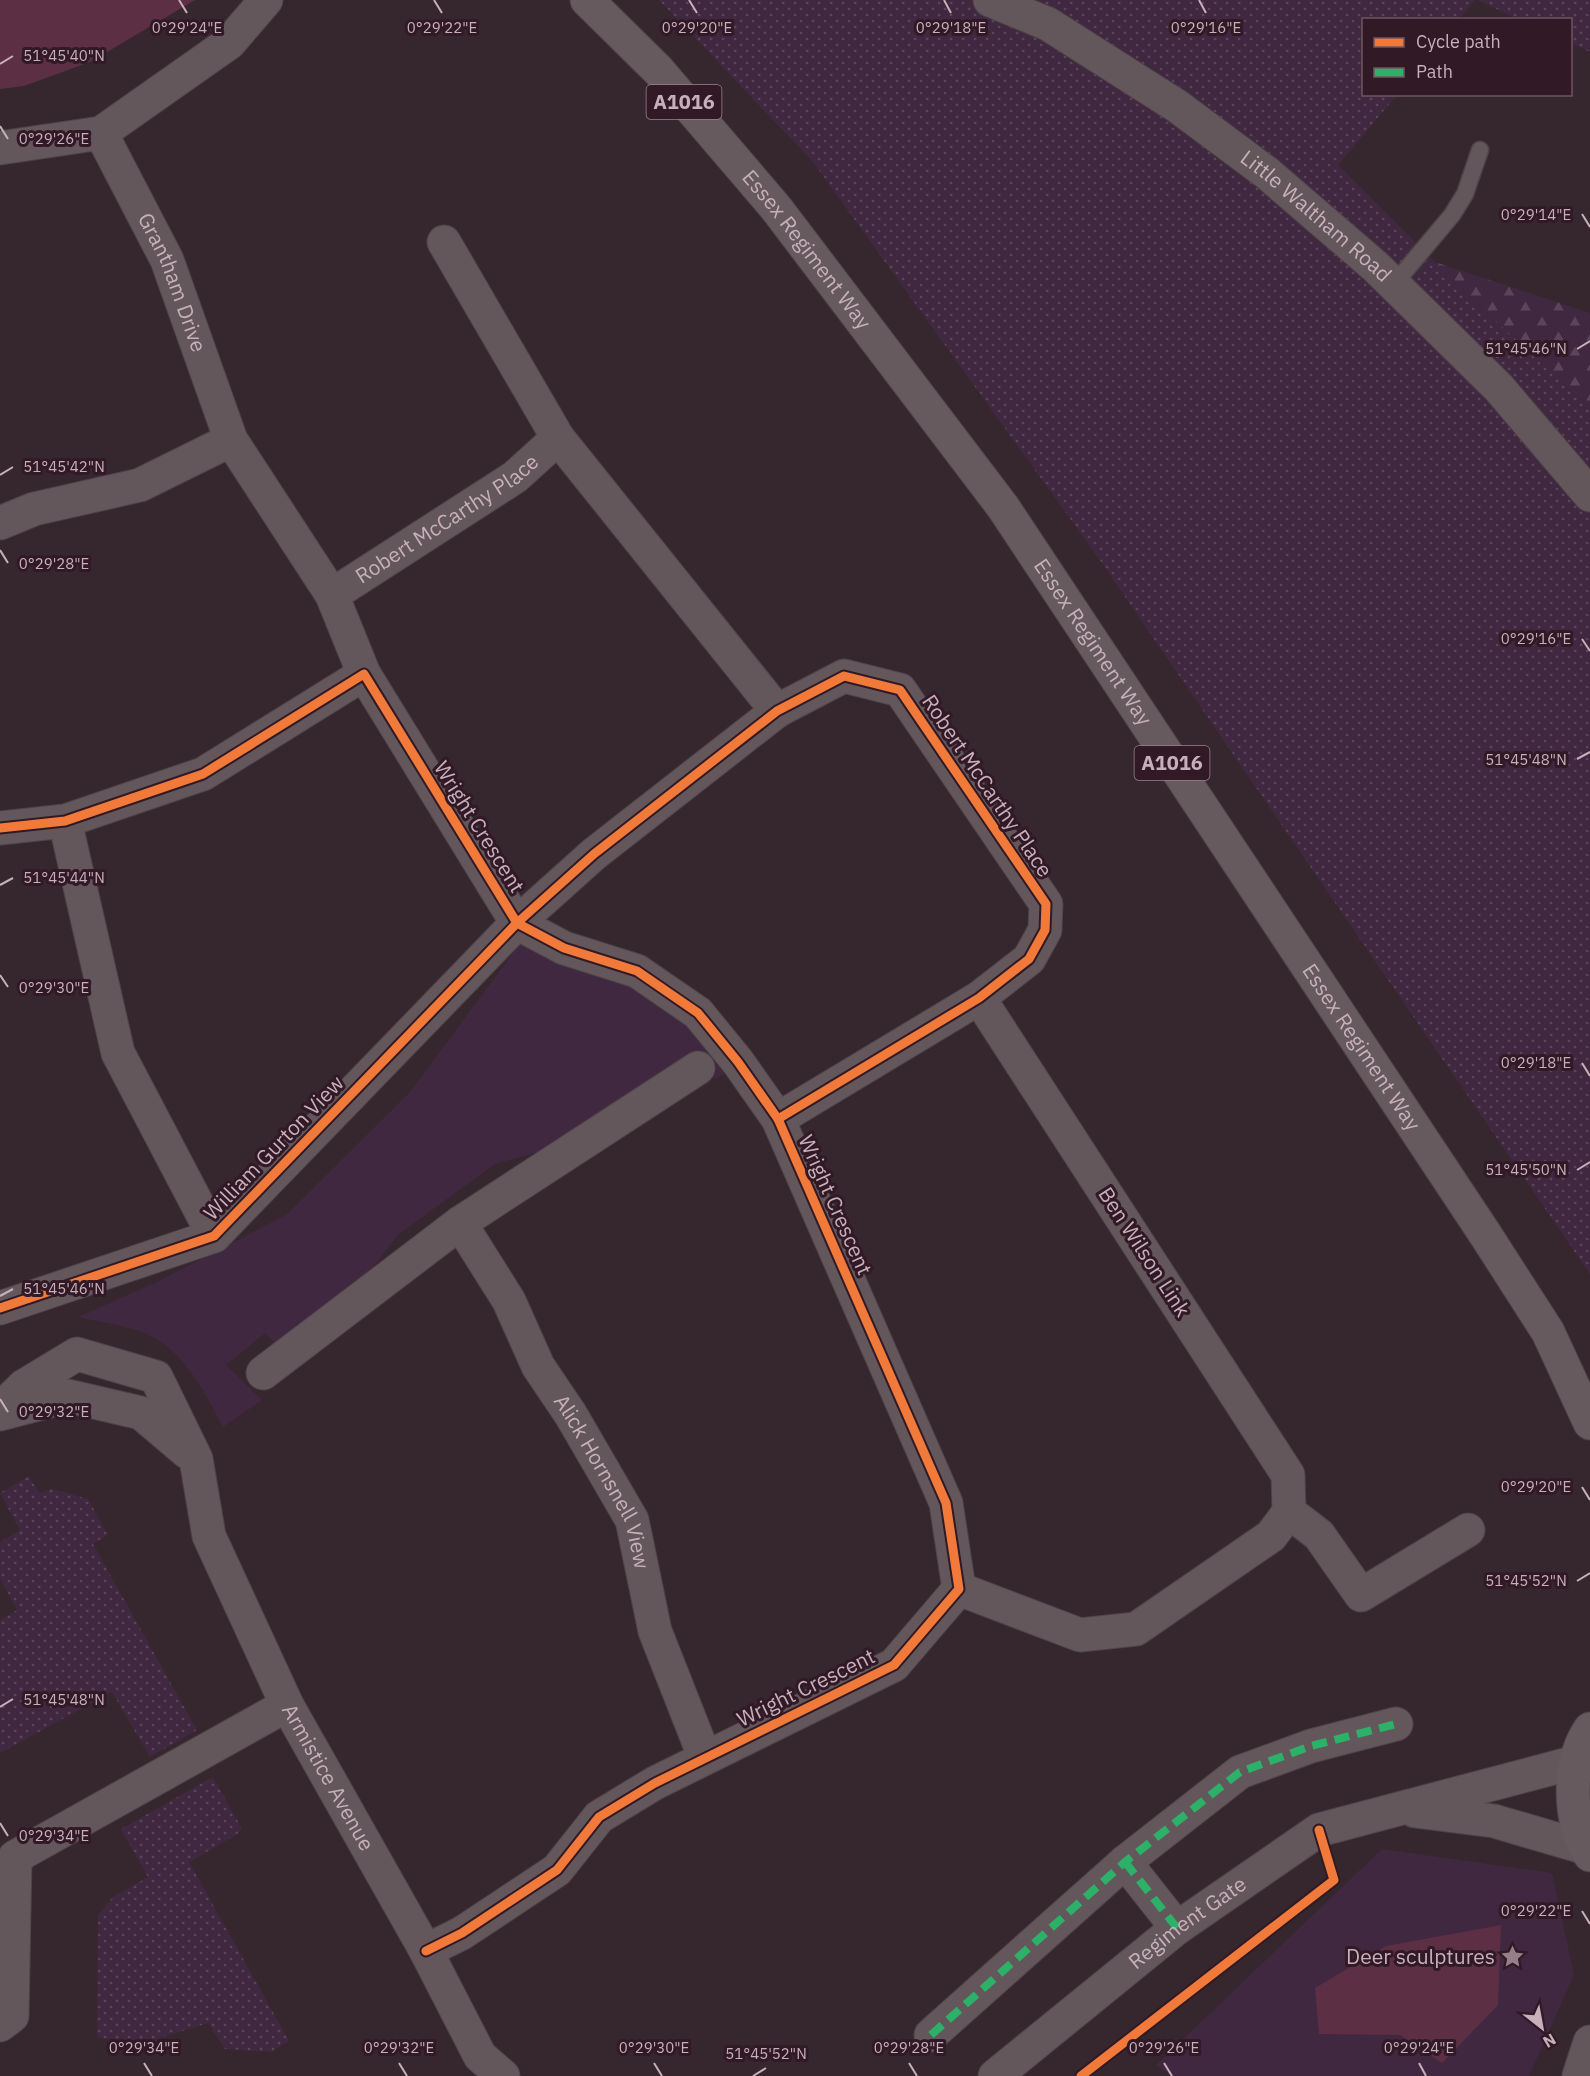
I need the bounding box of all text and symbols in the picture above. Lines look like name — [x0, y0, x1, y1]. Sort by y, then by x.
text: 0°29'24"E — [152, 18, 222, 37]
text: 0°29'22"E — [407, 18, 477, 37]
text: 0°29'20"E — [662, 18, 732, 37]
text: 0°29'18"E — [916, 18, 986, 37]
text: 0°29'16"E — [1171, 18, 1241, 37]
legend — [1362, 18, 1572, 96]
text: Cycle path — [1416, 30, 1501, 53]
text: 51°45'40"N — [23, 46, 105, 65]
text: Path — [1416, 60, 1453, 83]
road number: A1016 — [646, 85, 722, 119]
text: 0°29'26"E — [19, 129, 89, 148]
street label: Little Waltham Road — [1235, 143, 1398, 288]
street label: Essex Regiment Way — [736, 164, 878, 335]
text: 0°29'14"E — [1501, 205, 1571, 224]
street label: Grantham Drive — [132, 208, 214, 356]
text: 51°45'46"N — [1485, 339, 1567, 358]
street label: Robert McCarthy Place — [350, 447, 544, 589]
text: 51°45'42"N — [23, 457, 105, 476]
street label: Essex Regiment Way — [1028, 553, 1159, 731]
text: 0°29'28"E — [19, 554, 89, 573]
text: 0°29'16"E — [1501, 629, 1571, 648]
street label: Robert McCarthy Place — [916, 689, 1059, 882]
road number: A1016 — [1134, 746, 1210, 780]
text: 51°45'48"N — [1485, 750, 1567, 769]
street label: Wright Crescent — [428, 755, 532, 898]
text: 51°45'44"N — [23, 868, 105, 887]
street label: Essex Regiment Way — [1297, 958, 1428, 1136]
text: 0°29'30"E — [19, 978, 89, 997]
text: 0°29'18"E — [1501, 1053, 1571, 1072]
street label: William Gurton View — [197, 1069, 350, 1226]
street label: Wright Crescent — [793, 1130, 879, 1279]
text: 51°45'50"N — [1485, 1160, 1567, 1179]
street label: Ben Wilson Link — [1092, 1181, 1197, 1322]
text: 51°45'46"N — [23, 1279, 105, 1298]
street label: Alick Hornsnell View — [548, 1388, 657, 1571]
text: 0°29'32"E — [19, 1402, 89, 1421]
text: 0°29'20"E — [1501, 1477, 1571, 1496]
text: 51°45'52"N — [1485, 1571, 1567, 1590]
street label: Wright Crescent — [732, 1642, 879, 1733]
text: 51°45'48"N — [23, 1690, 105, 1709]
street label: Armistice Avenue — [276, 1698, 381, 1855]
text: 0°29'34"E — [19, 1826, 89, 1845]
street label: Regiment Gate — [1122, 1869, 1251, 1975]
text: 0°29'22"E — [1501, 1901, 1571, 1920]
place label: Deer sculptures — [1346, 1942, 1495, 1970]
place icon: Deer sculptures — [1500, 1944, 1526, 1970]
north arrow — [1512, 1998, 1572, 2058]
text: N — [1540, 2029, 1560, 2052]
text: 0°29'34"E — [109, 2038, 179, 2057]
text: 0°29'32"E — [364, 2038, 434, 2057]
text: 0°29'30"E — [619, 2038, 689, 2057]
text: 0°29'28"E — [874, 2038, 944, 2057]
text: 0°29'26"E — [1129, 2038, 1199, 2057]
text: 0°29'24"E — [1384, 2038, 1454, 2057]
text: 51°45'52"N — [725, 2044, 807, 2063]

